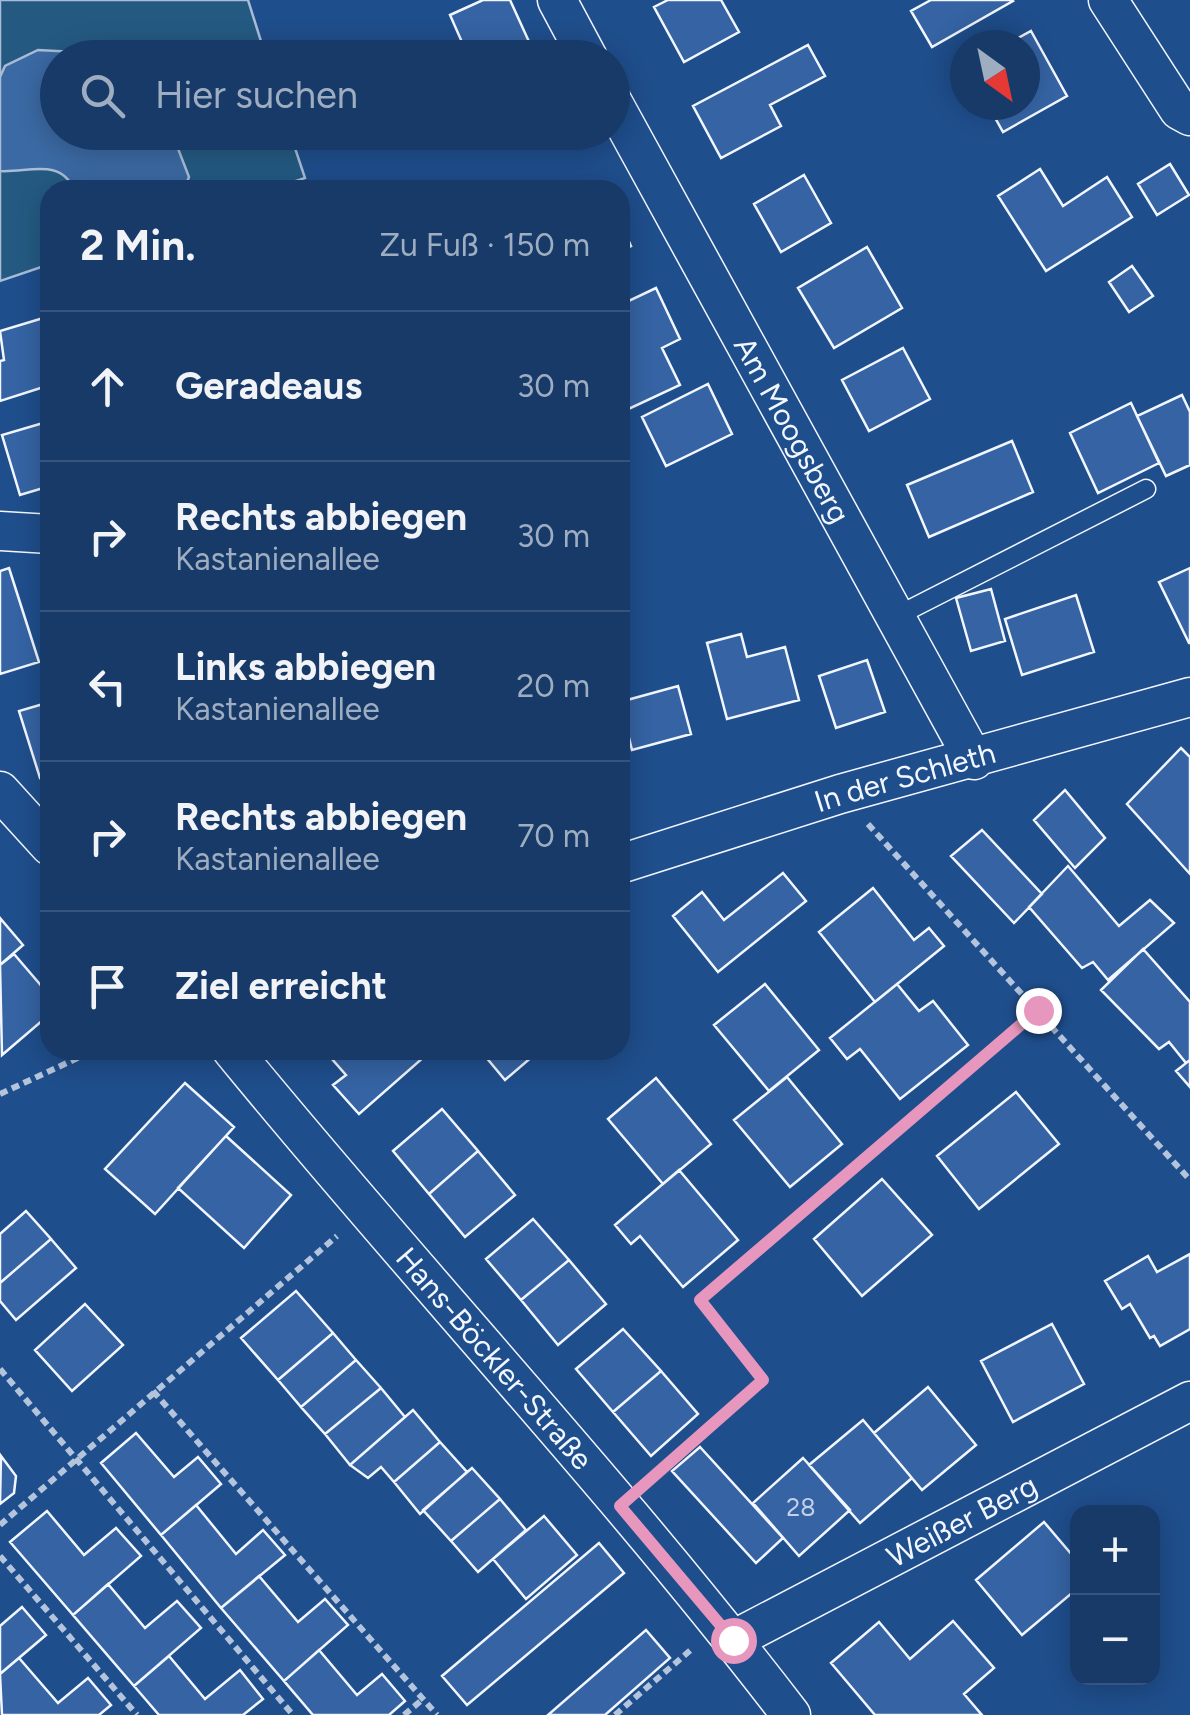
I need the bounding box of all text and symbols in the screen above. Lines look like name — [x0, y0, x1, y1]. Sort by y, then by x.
north arrow — [950, 30, 1040, 120]
search box — [40, 40, 630, 150]
icon: search — [75, 68, 130, 123]
text: Hier suchen — [155, 72, 358, 118]
text: 2 Min. — [80, 220, 196, 271]
text: Zu Fuß · 150 m — [380, 226, 590, 264]
street label: Am Moogsberg — [727, 330, 859, 529]
icon: ahead — [80, 359, 135, 414]
text: Geradeaus — [175, 363, 362, 409]
text: 30 m — [517, 367, 590, 405]
text: Rechts abbiegen — [175, 494, 467, 540]
icon: right — [80, 509, 135, 564]
text: 30 m — [517, 517, 590, 555]
text: Kastanienallee — [175, 540, 380, 578]
text: Links abbiegen — [175, 644, 436, 690]
icon: left — [80, 659, 135, 714]
text: 20 m — [516, 667, 590, 705]
text: Kastanienallee — [175, 690, 380, 728]
street label: In der Schleth — [810, 733, 999, 820]
text: Rechts abbiegen — [175, 794, 467, 840]
icon: right — [80, 809, 135, 864]
text: 70 m — [517, 817, 590, 855]
text: Kastanienallee — [175, 840, 380, 878]
icon: arrive — [80, 959, 135, 1014]
text: Ziel erreicht — [175, 963, 387, 1009]
route end — [1016, 988, 1062, 1034]
street label: Hans-Böckler-Straße — [389, 1240, 601, 1477]
street label: Weißer Berg — [880, 1466, 1043, 1575]
house number: 28 — [786, 1492, 816, 1522]
map controls — [1070, 1505, 1160, 1685]
button: + — [1070, 1505, 1160, 1595]
button: − — [1070, 1595, 1160, 1685]
route start — [711, 1618, 757, 1664]

